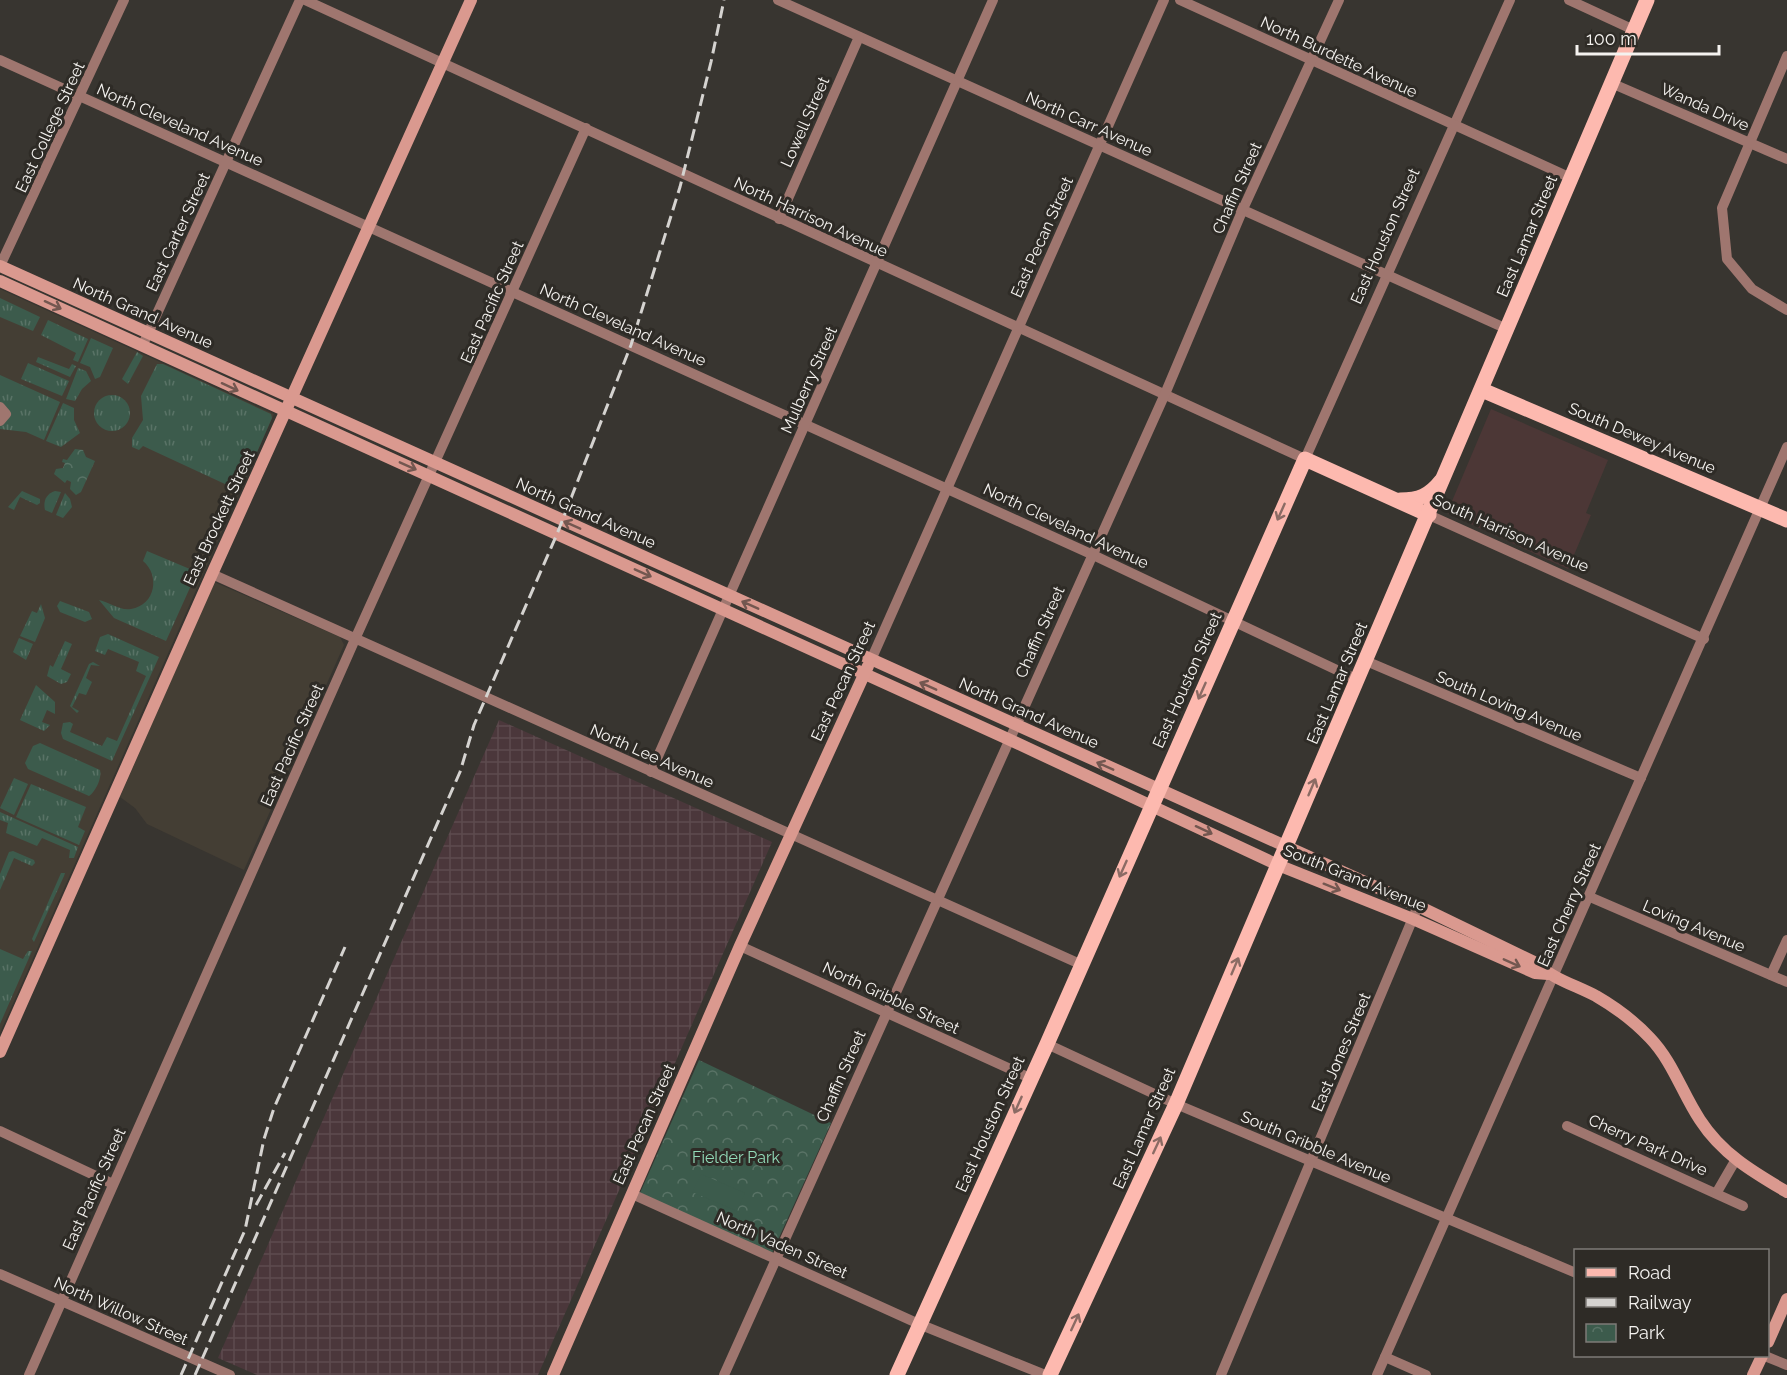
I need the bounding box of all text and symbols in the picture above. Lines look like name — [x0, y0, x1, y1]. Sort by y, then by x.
street label: North Burdette Avenue — [1258, 12, 1420, 102]
scale bar — [1577, 18, 1720, 56]
text: 100 m — [1586, 28, 1637, 49]
street label: East College Street — [11, 58, 89, 195]
street label: Lowell Street — [777, 73, 834, 170]
street label: Wanda Drive — [1658, 79, 1752, 135]
street label: North Cleveland Avenue — [94, 80, 266, 170]
street label: North Carr Avenue — [1023, 88, 1155, 160]
street label: Chaffin Street — [1208, 139, 1266, 237]
street label: East Houston Street — [1347, 165, 1424, 307]
street label: East Carter Street — [142, 169, 214, 295]
street label: East Lamar Street — [1493, 172, 1562, 300]
street label: North Harrison Avenue — [731, 173, 891, 261]
street label: East Pecan Street — [1007, 173, 1077, 300]
street label: East Pacific Street — [457, 237, 528, 366]
street label: North Grand Avenue — [70, 274, 216, 352]
street label: North Cleveland Avenue — [537, 280, 709, 370]
one-way arrow — [44, 300, 62, 311]
street label: Mulberry Street — [777, 323, 841, 436]
one-way arrow — [221, 381, 239, 393]
street label: South Dewey Avenue — [1566, 398, 1718, 478]
street label: East Brockett Street — [179, 447, 259, 588]
one-way arrow — [399, 461, 417, 472]
street label: North Grand Avenue — [513, 474, 659, 552]
street label: North Cleveland Avenue — [980, 479, 1152, 573]
street label: South Harrison Avenue — [1430, 490, 1592, 576]
one-way arrow — [1274, 503, 1286, 521]
one-way arrow — [564, 519, 582, 530]
one-way arrow — [634, 567, 652, 579]
street label: Chaffin Street — [1011, 583, 1069, 681]
one-way arrow — [741, 599, 760, 610]
street label: East Houston Street — [1149, 609, 1226, 751]
street label: East Pecan Street — [807, 617, 879, 744]
street label: East Lamar Street — [1303, 619, 1372, 747]
street label: South Loving Avenue — [1433, 667, 1585, 745]
street label: North Grand Avenue — [956, 674, 1102, 752]
one-way arrow — [919, 679, 937, 691]
street label: East Pacific Street — [257, 680, 328, 809]
one-way arrow — [1196, 681, 1207, 699]
street label: North Lee Avenue — [587, 720, 717, 792]
one-way arrow — [1097, 759, 1115, 771]
one-way arrow — [1307, 779, 1318, 797]
one-way arrow — [1195, 824, 1213, 836]
street label: East Cherry Street — [1533, 840, 1605, 970]
street label: South Grand Avenue — [1281, 841, 1429, 915]
one-way arrow — [1116, 859, 1128, 877]
one-way arrow — [1323, 882, 1341, 893]
street label: Loving Avenue — [1640, 896, 1748, 956]
street label: North Gribble Street — [820, 958, 963, 1038]
one-way arrow — [1230, 958, 1241, 976]
one-way arrow — [1502, 958, 1520, 970]
street label: East Jones Street — [1307, 989, 1375, 1114]
street label: Chaffin Street — [812, 1027, 870, 1125]
street label: East Houston Street — [952, 1053, 1029, 1195]
street label: East Pecan Street — [609, 1060, 679, 1187]
street label: East Lamar Street — [1109, 1064, 1180, 1192]
one-way arrow — [1012, 1095, 1023, 1113]
street label: South Gribble Avenue — [1238, 1107, 1394, 1187]
street label: Cherry Park Drive — [1586, 1110, 1710, 1180]
street label: East Pacific Street — [59, 1124, 130, 1253]
one-way arrow — [1152, 1137, 1163, 1155]
park label: Fielder Park — [692, 1148, 781, 1167]
street label: North Vaden Street — [714, 1208, 851, 1283]
legend — [1574, 1249, 1769, 1357]
text: Road — [1628, 1262, 1671, 1283]
street label: North Willow Street — [51, 1273, 192, 1349]
text: Railway — [1628, 1292, 1692, 1313]
one-way arrow — [1069, 1313, 1081, 1331]
text: Park — [1628, 1322, 1665, 1343]

